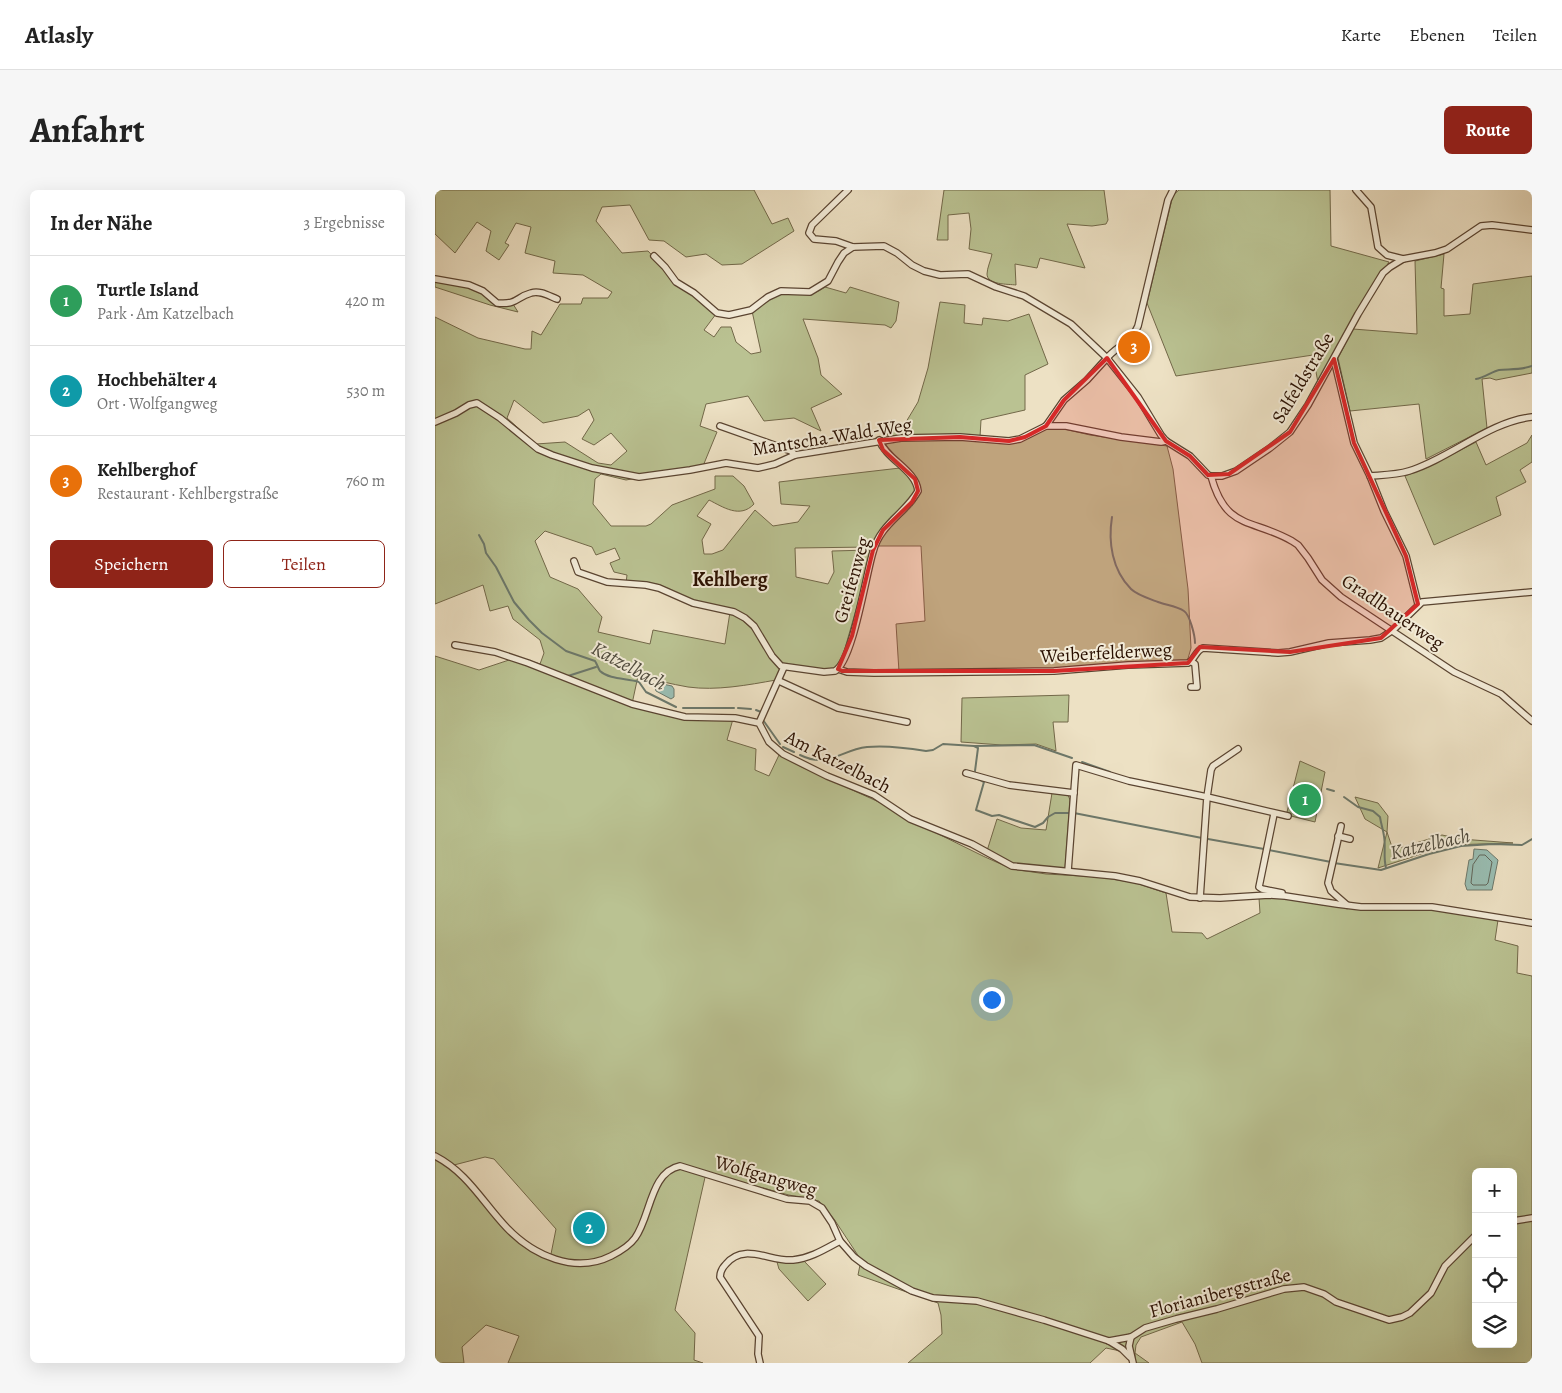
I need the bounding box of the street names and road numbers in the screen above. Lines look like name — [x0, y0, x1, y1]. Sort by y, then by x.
street label: Salfeldstraße — [1266, 328, 1340, 428]
street label: Mantscha-Wald-Weg — [750, 411, 914, 462]
street label: Greifenweg — [827, 533, 877, 626]
street label: Gradlbauerweg — [1336, 568, 1450, 656]
street label: Weiberfelderweg — [1038, 637, 1173, 669]
street label: Am Katzelbach — [780, 724, 895, 800]
street label: Wolfgangweg — [711, 1149, 821, 1203]
street label: Florianibergstraße — [1146, 1262, 1294, 1324]

